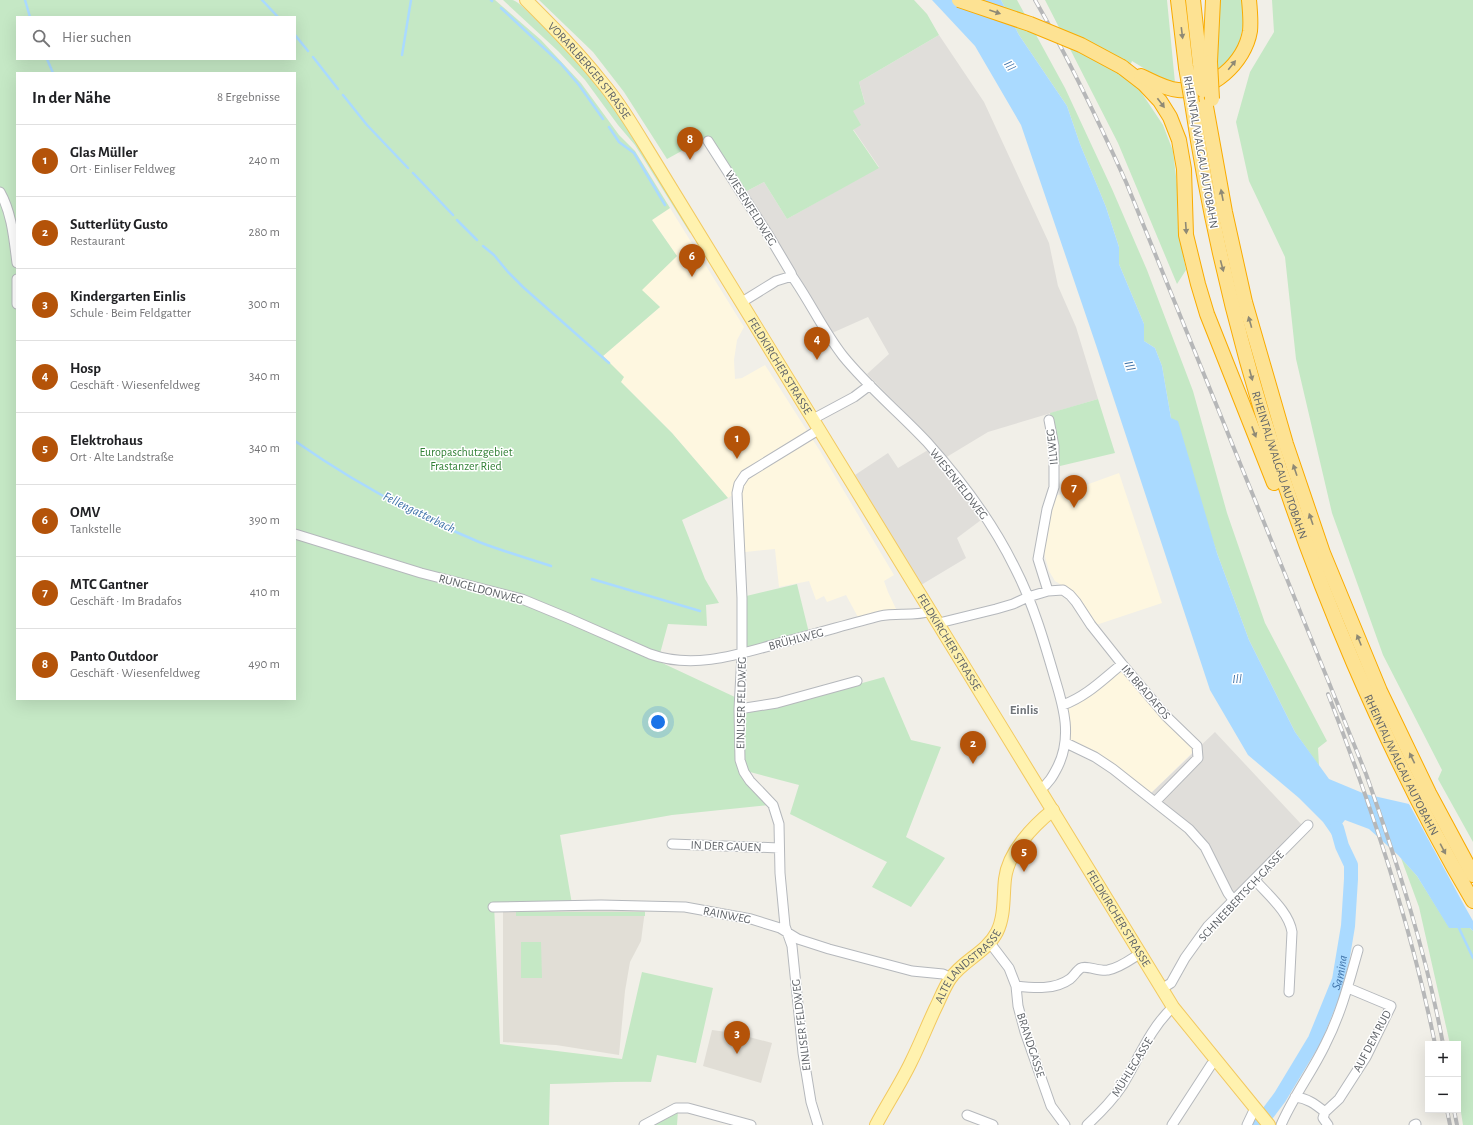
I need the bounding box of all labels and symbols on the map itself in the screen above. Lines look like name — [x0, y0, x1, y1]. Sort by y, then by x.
one-way arrow — [990, 10, 1002, 16]
street label: VORARLBERGER STRASSE — [546, 20, 633, 121]
one-way arrow — [1179, 27, 1185, 39]
water label: Ill — [1001, 58, 1017, 74]
one-way arrow — [1228, 60, 1237, 70]
street label: RHEINTAL/WALGAU AUTOBAHN — [1182, 75, 1220, 229]
one-way arrow — [1157, 97, 1165, 108]
pin: 8 — [677, 127, 703, 160]
street label: WIESENFELDWEG — [723, 168, 779, 248]
one-way arrow — [1218, 189, 1224, 202]
one-way arrow — [1183, 222, 1189, 235]
pin: 6 — [679, 244, 705, 277]
one-way arrow — [1219, 260, 1225, 272]
street label: FELDKIRCHER STRASSE — [746, 315, 814, 416]
one-way arrow — [1247, 315, 1253, 327]
pin: 4 — [804, 327, 830, 360]
water label: Ill — [1121, 359, 1137, 373]
one-way arrow — [1248, 369, 1254, 381]
street label: RHEINTAL/WALGAU AUTOBAHN — [1250, 390, 1310, 541]
pin: 1 — [724, 426, 750, 459]
one-way arrow — [1252, 427, 1258, 439]
street label: ILLWEG — [1044, 428, 1060, 466]
park label: Europaschutzgebiet Frastanzer Ried — [420, 446, 513, 472]
street label: WIESENFELDWEG — [928, 446, 990, 522]
one-way arrow — [1291, 464, 1297, 476]
pin: 7 — [1061, 475, 1087, 508]
water label: Fellengatterbach — [381, 490, 457, 536]
one-way arrow — [1308, 512, 1314, 524]
street label: RUNGELDONWEG — [438, 572, 524, 606]
street label: FELDKIRCHER STRASSE — [915, 592, 984, 693]
street label: BRÜHLWEG — [767, 625, 825, 652]
one-way arrow — [1356, 634, 1362, 645]
street label: EINLISER FELDWEG — [734, 657, 748, 749]
street label: IM BRADAFOS — [1119, 663, 1173, 722]
water label: Ill — [1232, 673, 1242, 686]
street label: RHEINTAL/WALGAU AUTOBAHN — [1362, 693, 1441, 837]
district label: Einlis — [1010, 704, 1038, 717]
your location — [648, 712, 668, 732]
pin: 2 — [960, 731, 986, 764]
one-way arrow — [1409, 753, 1415, 764]
street label: IN DER GAUEN — [690, 839, 762, 853]
pin: 5 — [1011, 839, 1037, 872]
one-way arrow — [1440, 843, 1447, 855]
street label: SCHNEEBERTSCH-GASSE — [1196, 848, 1286, 944]
street label: FELDKIRCHER STRASSE — [1084, 868, 1153, 969]
street label: RAINWEG — [702, 905, 752, 925]
street label: ALTE LANDSTRASSE — [933, 927, 1003, 1005]
water label: Samina — [1329, 954, 1350, 992]
street label: EINLISER FELDWEG — [789, 978, 813, 1072]
street label: AUF DEM RUD — [1351, 1008, 1393, 1074]
street label: BRANDGASSE — [1015, 1011, 1047, 1079]
pin: 3 — [724, 1021, 750, 1054]
street label: MÜHLEGASSE — [1108, 1035, 1155, 1099]

